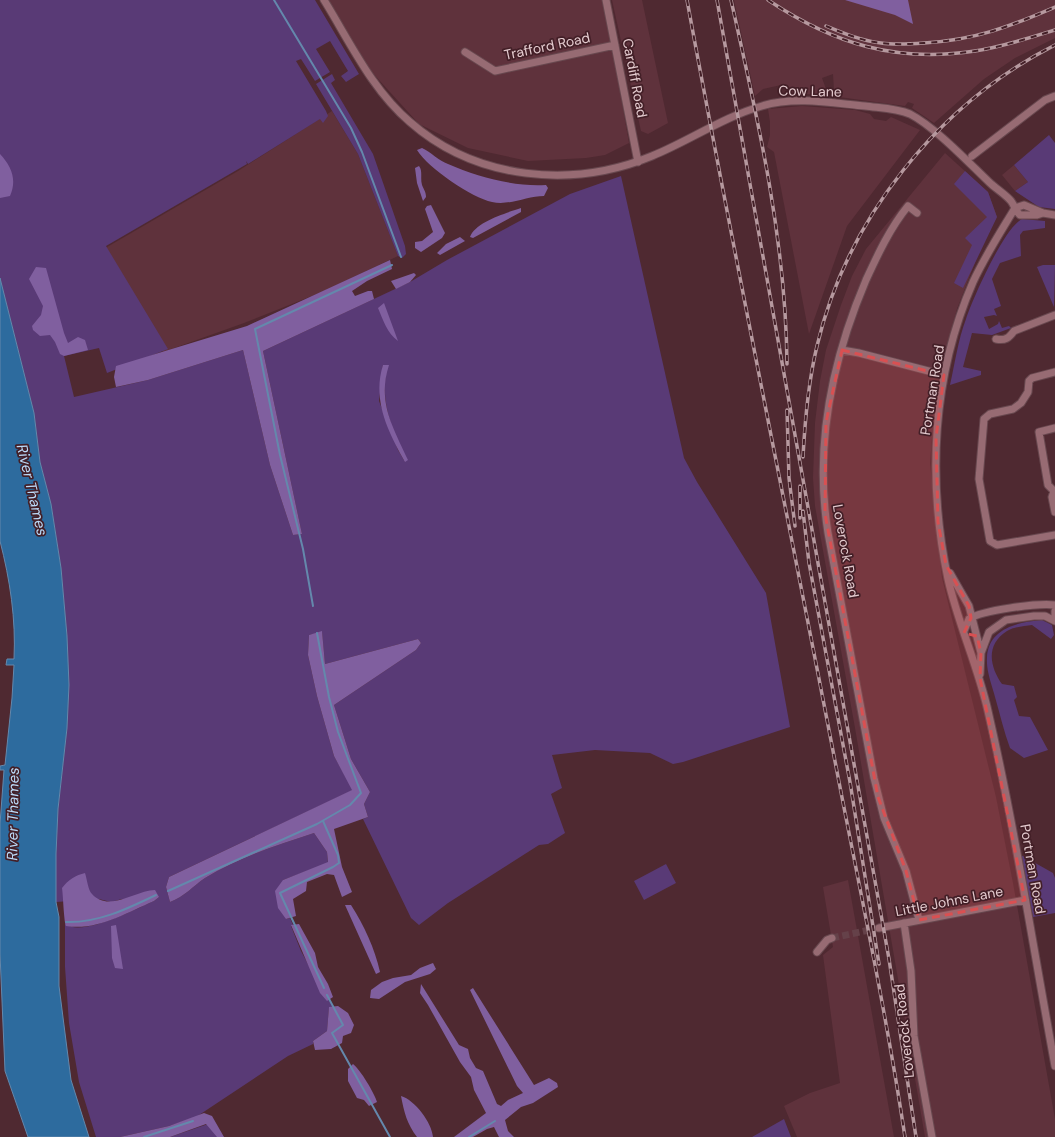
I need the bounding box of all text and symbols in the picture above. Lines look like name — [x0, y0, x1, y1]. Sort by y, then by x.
street label: Trafford Road — [502, 28, 592, 64]
street label: Cardiff Road — [618, 37, 652, 119]
street label: Cow Lane — [778, 81, 842, 101]
street label: Portman Road — [916, 344, 948, 436]
water label: River Thames — [12, 442, 52, 538]
street label: Loverock Road — [829, 503, 863, 599]
water label: River Thames — [2, 767, 24, 861]
street label: Portman Road — [1016, 823, 1050, 915]
street label: Little Johns Lane — [893, 882, 1005, 920]
street label: Loverock Road — [890, 983, 918, 1079]

